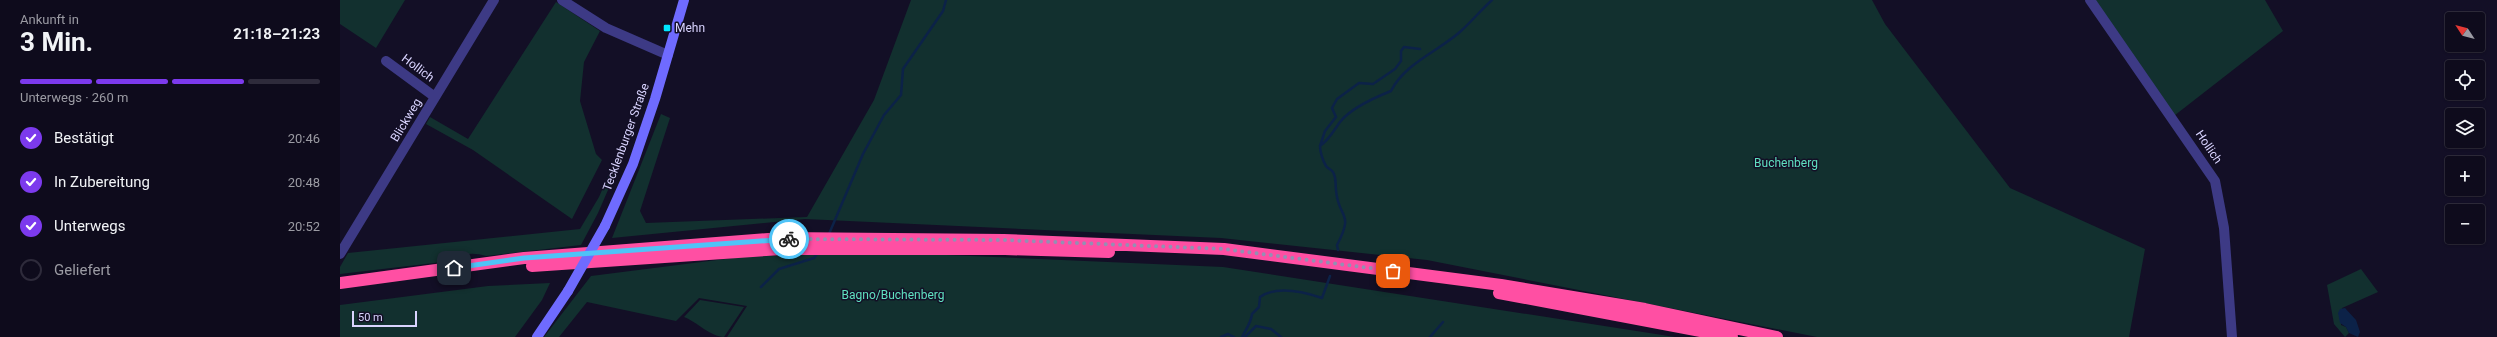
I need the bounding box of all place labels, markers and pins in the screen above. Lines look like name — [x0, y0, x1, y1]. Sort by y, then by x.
place label: Mehn — [675, 21, 705, 35]
marker: Mehn — [662, 23, 672, 33]
pin — [437, 251, 471, 285]
pin — [1376, 254, 1410, 288]

